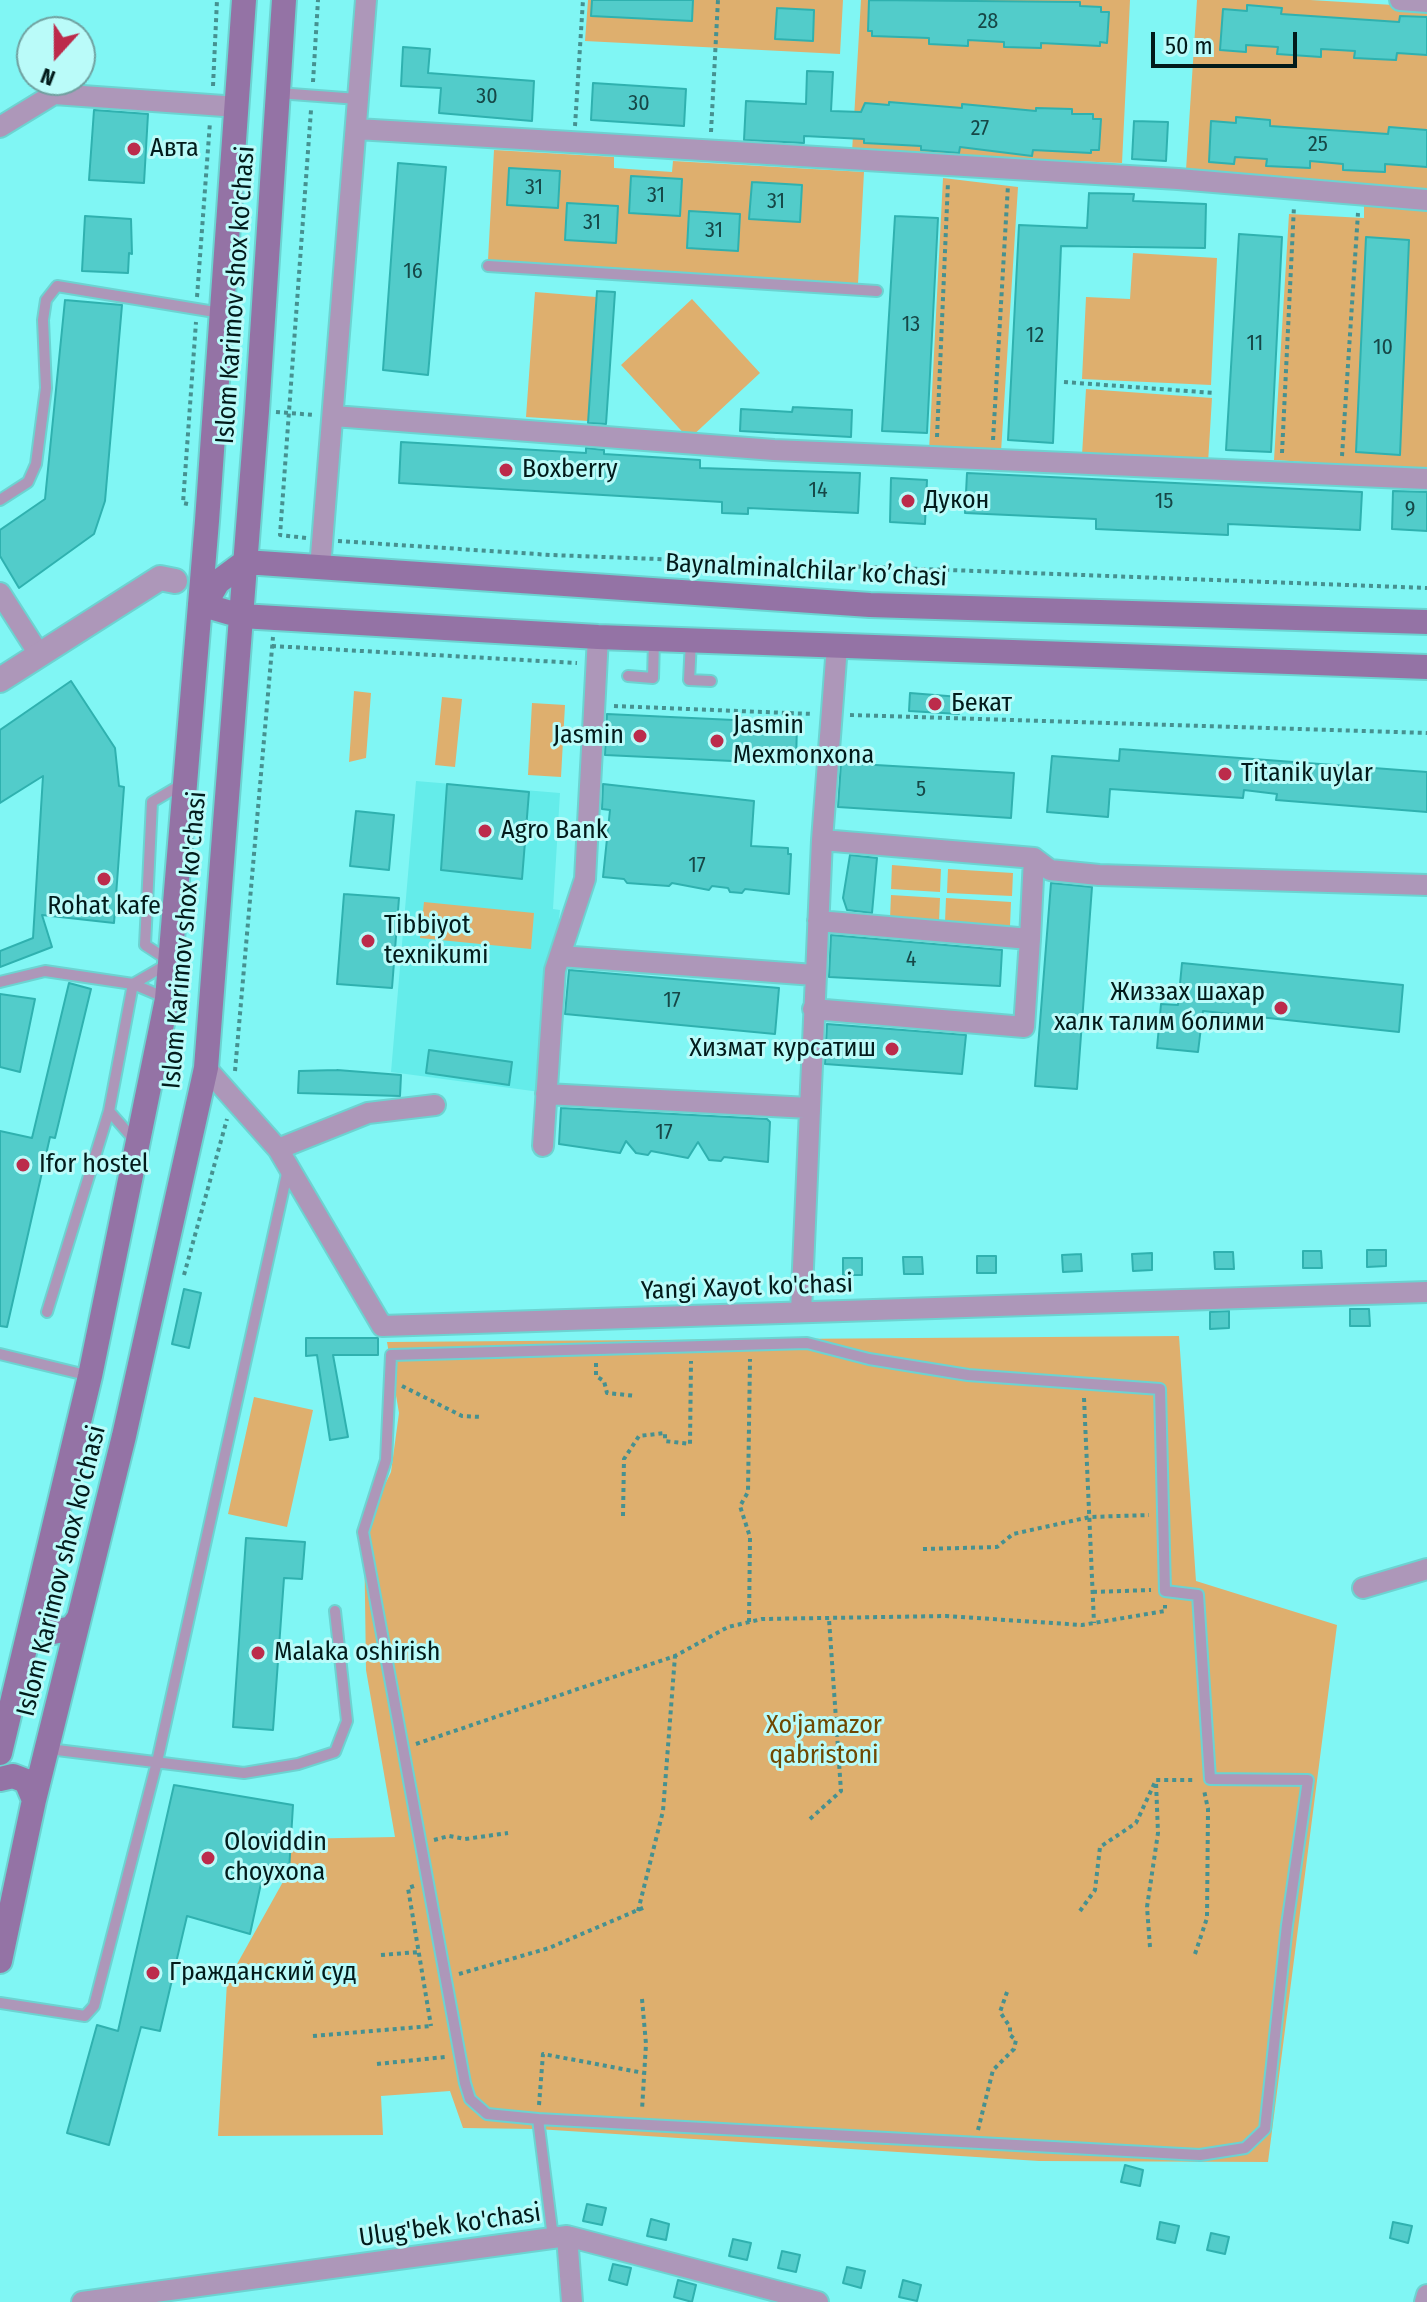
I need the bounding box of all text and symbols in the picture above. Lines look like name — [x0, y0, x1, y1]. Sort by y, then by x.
house number: 28 — [978, 9, 998, 35]
north arrow — [16, 16, 96, 96]
scale bar — [1155, 16, 1301, 66]
text: 50 m — [1165, 32, 1213, 60]
text: N — [37, 62, 59, 92]
house number: 30 — [476, 84, 498, 110]
house number: 30 — [628, 91, 650, 117]
house number: 27 — [971, 116, 989, 142]
house number: 25 — [1308, 132, 1328, 158]
place label: Авта — [150, 133, 199, 165]
marker: Авта — [125, 140, 143, 158]
street label: Islom Karimov shox ko'chasi — [210, 145, 262, 445]
house number: 31 — [525, 175, 543, 201]
house number: 31 — [647, 183, 665, 209]
house number: 31 — [767, 189, 785, 215]
house number: 31 — [583, 210, 601, 236]
house number: 31 — [705, 218, 723, 244]
house number: 16 — [403, 259, 423, 285]
house number: 13 — [902, 312, 920, 338]
house number: 12 — [1026, 323, 1044, 349]
house number: 11 — [1247, 331, 1263, 357]
house number: 10 — [1373, 335, 1393, 361]
place label: Boxberry — [522, 454, 617, 486]
marker: Boxberry — [497, 461, 515, 479]
house number: 14 — [808, 478, 828, 504]
place label: Дукон — [924, 485, 989, 517]
house number: 15 — [1155, 489, 1173, 515]
marker: Дукон — [899, 492, 917, 510]
house number: 9 — [1405, 497, 1415, 523]
street label: Baynalminalchilar ko’chasi — [664, 548, 948, 594]
place label: Бекат — [951, 688, 1012, 720]
marker: Бекат — [926, 695, 944, 713]
place label: Jasmin Mexmonxona — [733, 710, 874, 772]
place label: Jasmin — [553, 720, 624, 752]
marker: Jasmin — [631, 727, 649, 745]
marker: Jasmin Mexmonxona — [708, 732, 726, 750]
place label: Titanik uylar — [1241, 758, 1373, 790]
marker: Titanik uylar — [1216, 765, 1234, 783]
house number: 5 — [916, 777, 926, 803]
street label: Islom Karimov shox ko'chasi — [156, 790, 214, 1090]
place label: Agro Bank — [501, 815, 608, 847]
marker: Agro Bank — [476, 822, 494, 840]
house number: 17 — [688, 853, 706, 879]
marker: Rohat kafe — [95, 870, 113, 888]
place label: Rohat kafe — [47, 891, 161, 923]
place label: Tibbiyot texnikumi — [384, 910, 488, 972]
marker: Tibbiyot texnikumi — [359, 932, 377, 950]
house number: 4 — [906, 947, 916, 973]
place label: Жиззах шахар халк талим болими — [1054, 977, 1265, 1038]
house number: 17 — [663, 988, 681, 1014]
marker: Жиззах шахар халк талим болими — [1272, 999, 1290, 1017]
place label: Хизмат курсатиш — [689, 1033, 876, 1065]
marker: Хизмат курсатиш — [883, 1040, 901, 1058]
house number: 17 — [655, 1120, 673, 1146]
place label: Ifor hostel — [39, 1149, 149, 1181]
marker: Ifor hostel — [14, 1156, 32, 1174]
street label: Yangi Xayot ko'chasi — [640, 1269, 854, 1307]
street label: Islom Karimov shox ko'chasi — [11, 1422, 113, 1720]
place label: Malaka oshirish — [274, 1637, 440, 1669]
marker: Malaka oshirish — [249, 1644, 267, 1662]
park label: Xo'jamazor qabristoni — [766, 1710, 882, 1772]
place label: Oloviddin choyxona — [224, 1827, 327, 1888]
marker: Oloviddin choyxona — [199, 1849, 217, 1867]
place label: Гражданский суд — [169, 1957, 357, 1989]
marker: Гражданский суд — [144, 1964, 162, 1982]
street label: Ulug'bek ko'chasi — [357, 2198, 543, 2254]

